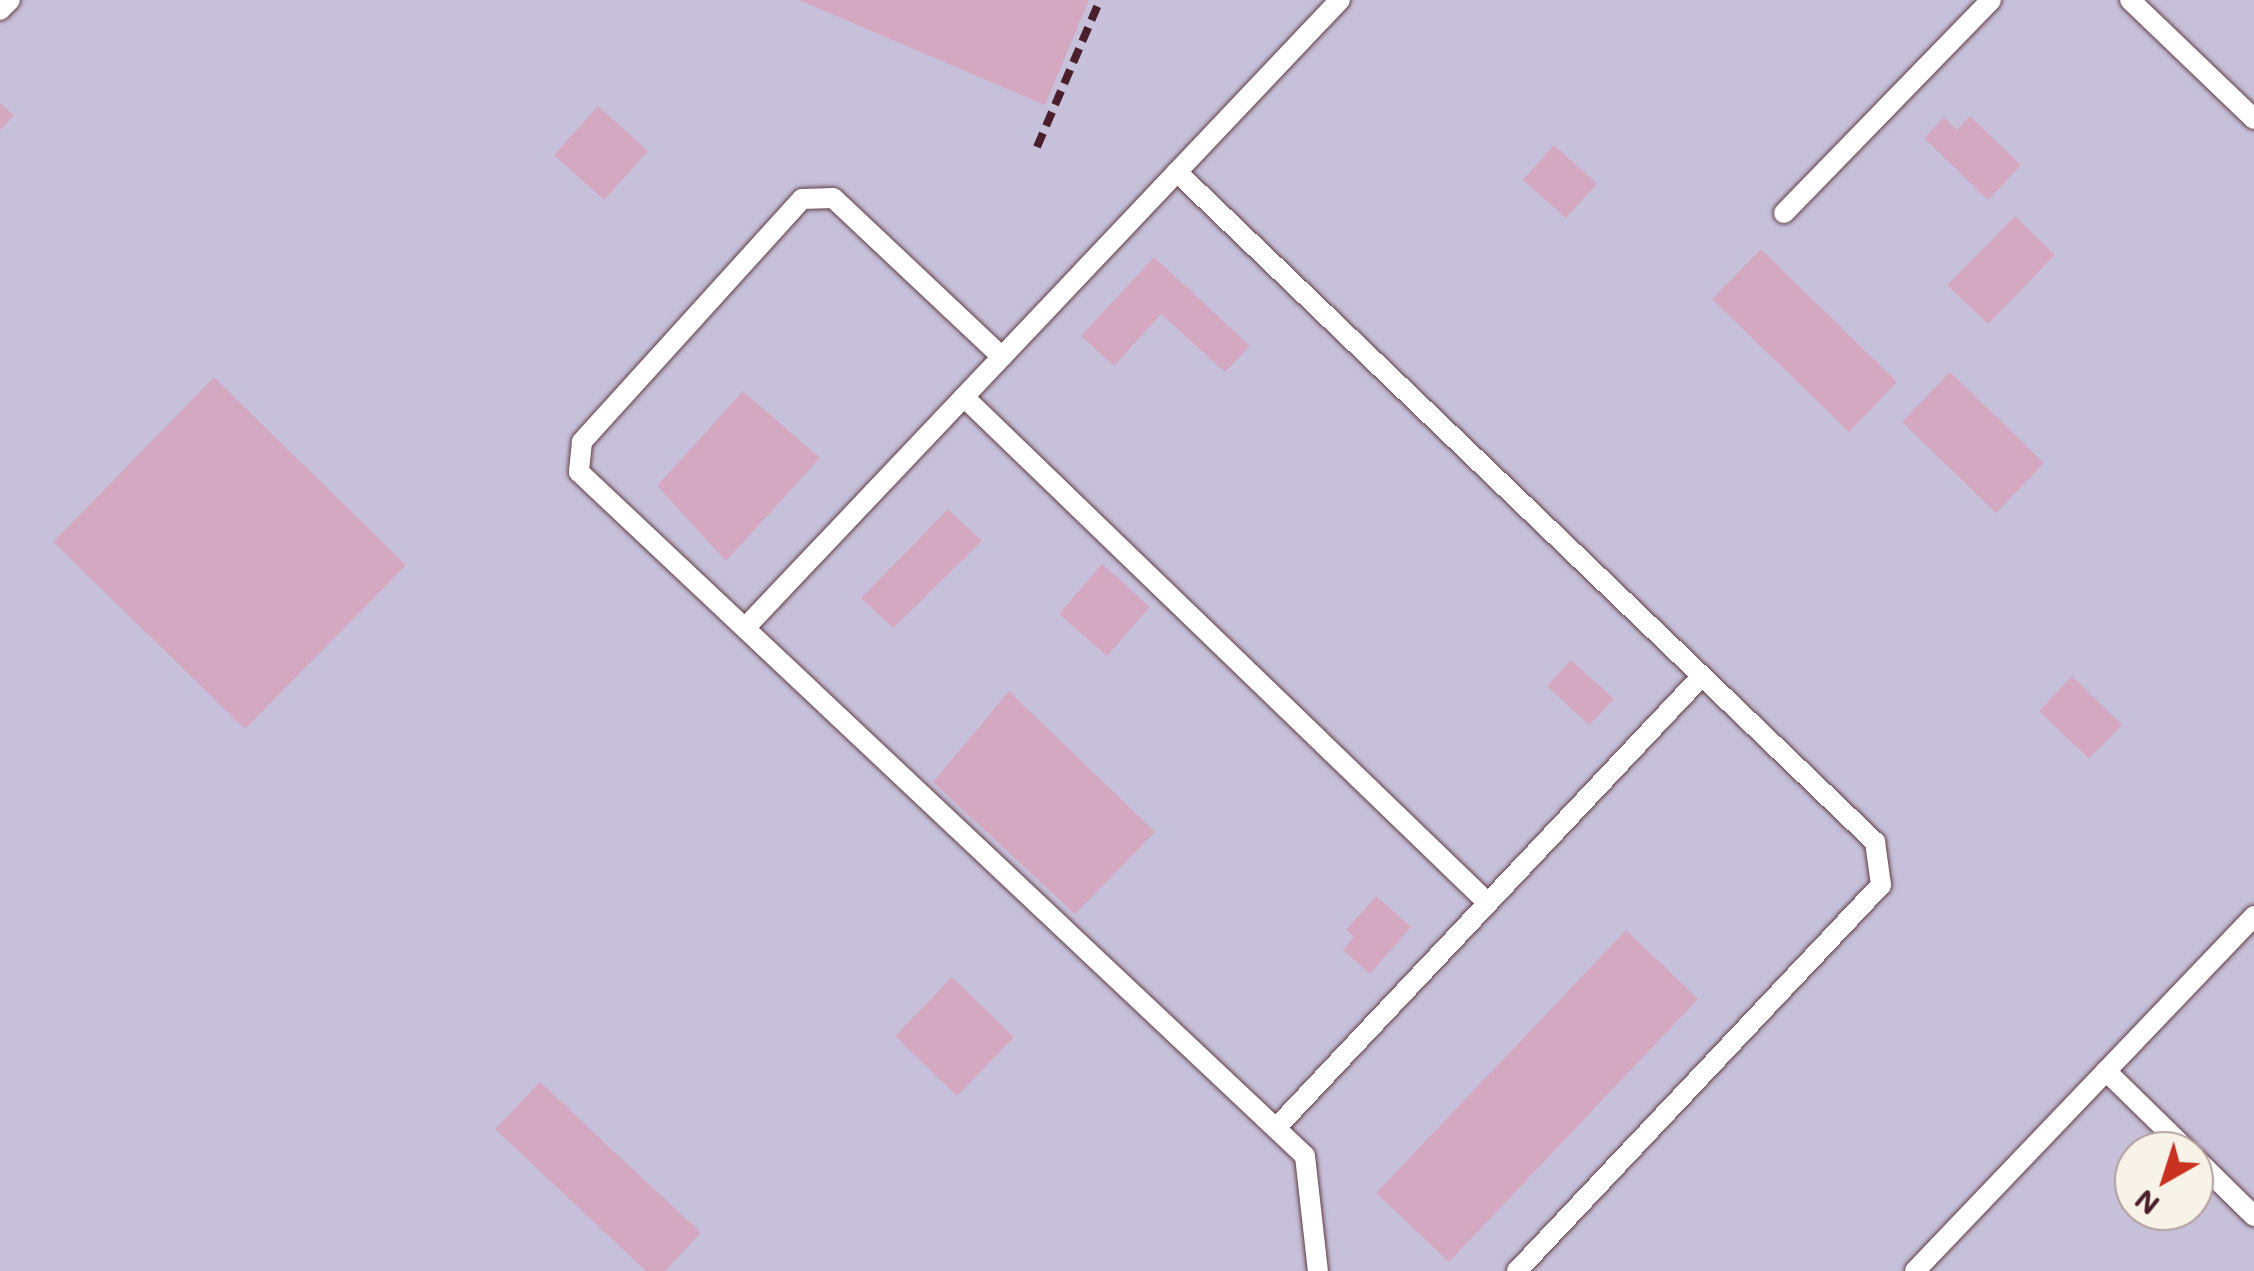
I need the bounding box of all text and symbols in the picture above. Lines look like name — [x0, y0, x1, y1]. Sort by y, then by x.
north arrow — [2114, 1131, 2214, 1231]
text: N — [2127, 1182, 2166, 1223]

